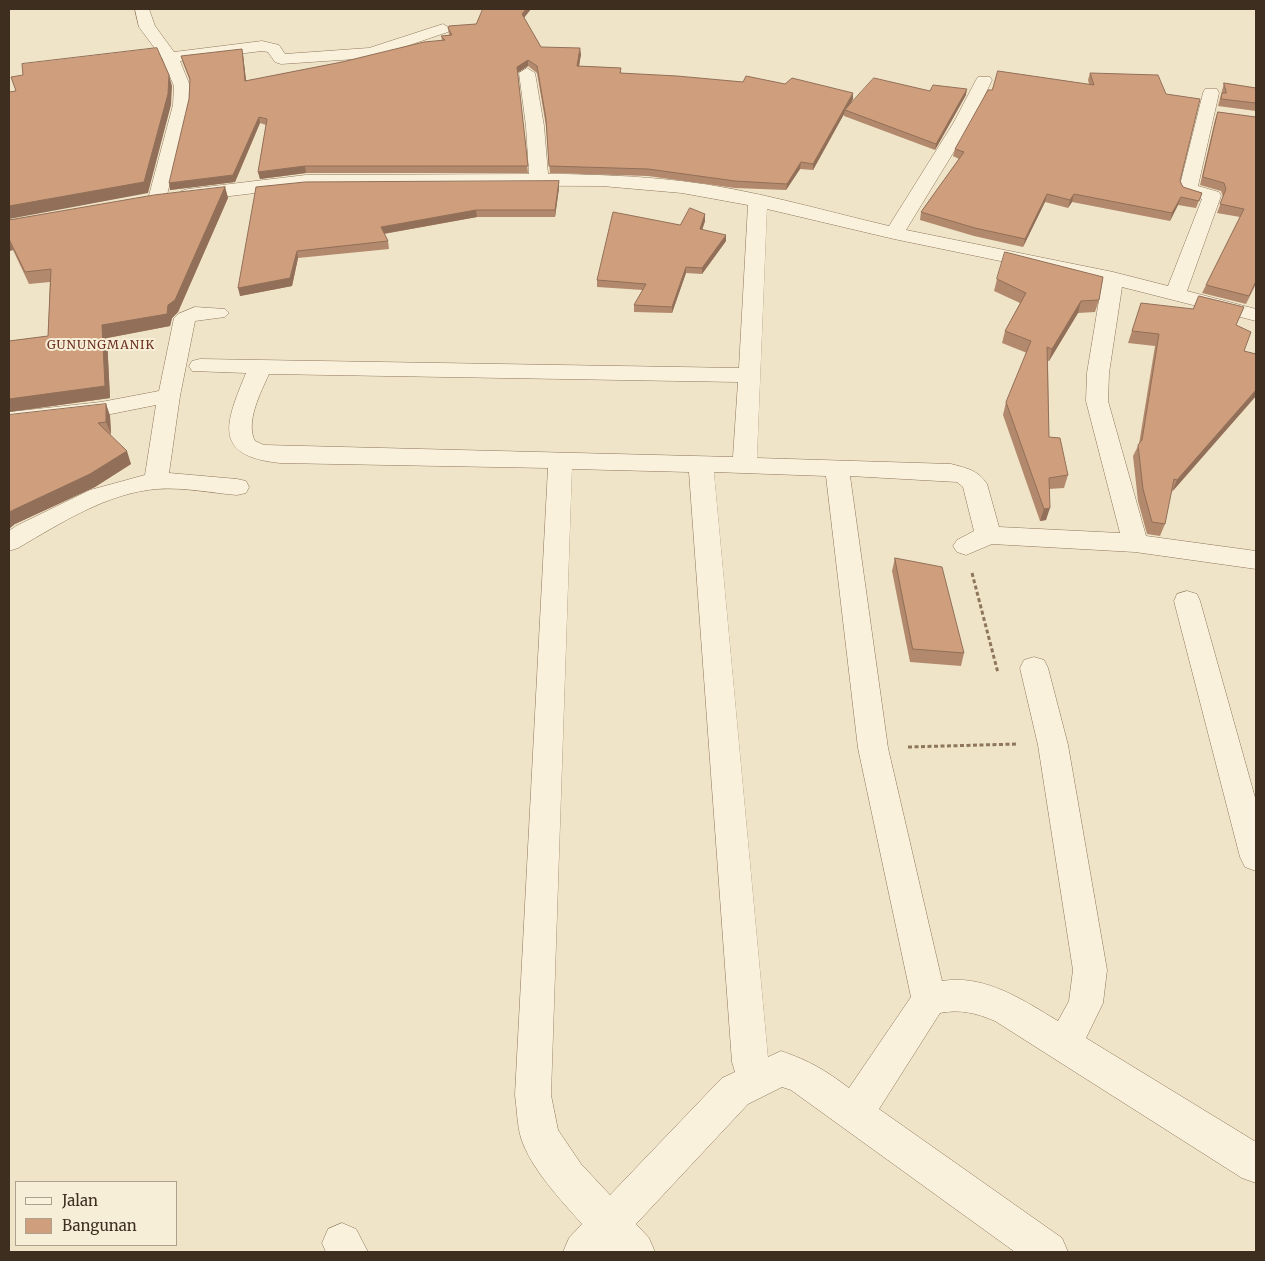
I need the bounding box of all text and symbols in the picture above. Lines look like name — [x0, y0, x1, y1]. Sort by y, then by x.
district label: GUNUNGMANIK — [46, 339, 156, 353]
legend — [15, 1181, 178, 1246]
text: Jalan — [62, 1191, 98, 1210]
text: Bangunan — [62, 1216, 137, 1235]

